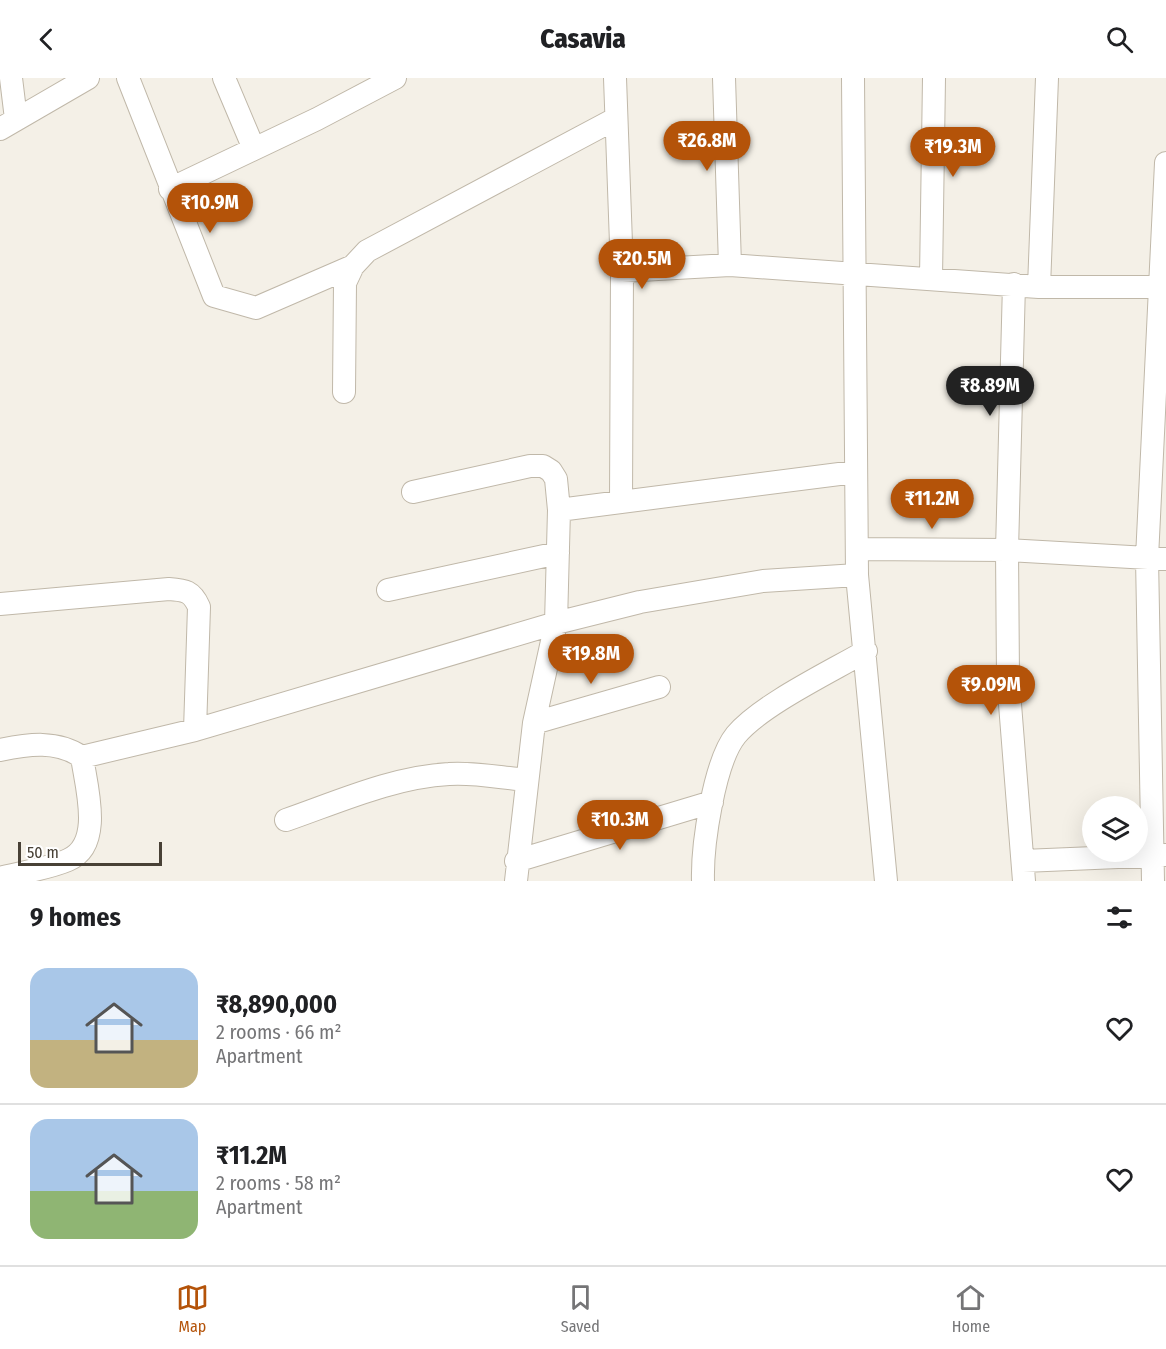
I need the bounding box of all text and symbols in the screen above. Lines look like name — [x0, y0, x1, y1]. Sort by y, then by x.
icon: back — [30, 23, 63, 56]
text: Casavia — [540, 23, 626, 55]
icon: search — [1103, 23, 1136, 56]
pin: ₹26.8M — [658, 121, 756, 172]
pin: ₹19.3M — [904, 127, 1002, 178]
text: ₹26.8M — [677, 128, 737, 152]
text: ₹19.3M — [924, 134, 982, 158]
pin: ₹10.9M — [161, 183, 259, 234]
text: ₹10.9M — [181, 190, 239, 214]
pin: ₹20.5M — [593, 239, 691, 290]
text: ₹20.5M — [613, 246, 671, 270]
pin: ₹8.89M — [941, 366, 1039, 417]
text: ₹8.89M — [960, 373, 1020, 397]
pin: ₹11.2M — [883, 479, 981, 530]
text: ₹11.2M — [905, 486, 959, 510]
pin: ₹19.8M — [542, 634, 640, 685]
text: ₹19.8M — [562, 641, 620, 665]
pin: ₹9.09M — [942, 665, 1040, 716]
text: ₹9.09M — [961, 672, 1021, 696]
map controls — [1082, 796, 1148, 862]
button: layers — [1082, 796, 1148, 862]
pin: ₹10.3M — [571, 800, 669, 851]
text: ₹10.3M — [591, 807, 649, 831]
scale bar — [18, 839, 162, 866]
text: 50 m — [27, 843, 59, 862]
icon: filters — [1103, 901, 1136, 934]
text: 9 homes — [30, 902, 121, 933]
text: ₹8,890,000 — [216, 989, 337, 1020]
icon: home — [78, 992, 150, 1064]
icon: heart — [1103, 1012, 1136, 1045]
text: 2 rooms · 66 m² — [216, 1020, 342, 1044]
text: Apartment — [216, 1044, 303, 1068]
text: ₹11.2M — [216, 1140, 287, 1171]
icon: home — [78, 1143, 150, 1215]
icon: heart — [1103, 1163, 1136, 1196]
text: 2 rooms · 58 m² — [216, 1171, 341, 1195]
text: Apartment — [216, 1195, 303, 1219]
tab: Map — [176, 1281, 209, 1336]
tab: Saved — [561, 1281, 600, 1336]
tab: Home — [952, 1281, 990, 1336]

